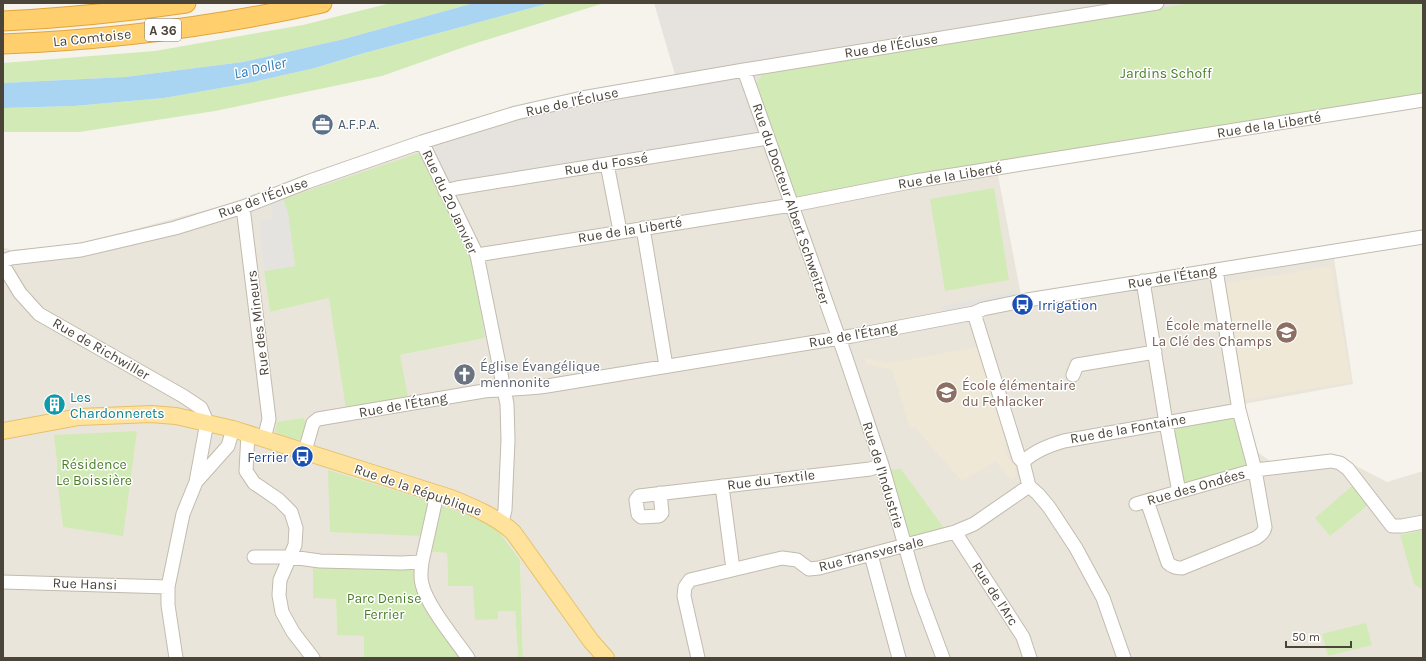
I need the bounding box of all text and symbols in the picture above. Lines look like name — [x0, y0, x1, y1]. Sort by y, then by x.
road number: A 36 — [145, 19, 181, 41]
street label: La Comtoise — [52, 25, 132, 51]
street label: Rue de l'Écluse — [843, 29, 939, 62]
water label: La Doller — [232, 53, 289, 83]
park label: Jardins Schoff — [1120, 65, 1212, 82]
street label: Rue de l'Écluse — [524, 83, 620, 120]
street label: Rue du Docteur Albert Schweitzer — [748, 101, 834, 308]
street label: Rue de la Liberté — [1216, 108, 1322, 142]
office icon: A.F.P.A. — [310, 111, 336, 137]
place label: A.F.P.A. — [338, 116, 380, 133]
street label: Rue du 20 Janvier — [418, 147, 482, 258]
street label: Rue du Fossé — [563, 149, 649, 179]
street label: Rue de la Liberté — [897, 159, 1003, 193]
street label: Rue de l'Écluse — [215, 173, 310, 222]
street label: Rue de la Liberté — [577, 213, 683, 247]
street label: Rue de l'Étang — [1126, 261, 1218, 292]
street label: Rue des Mineurs — [243, 269, 273, 377]
bus stop icon: Irrigation — [1010, 292, 1036, 318]
place label: Irrigation — [1038, 297, 1097, 314]
street label: Rue de Richwiller — [49, 314, 153, 384]
place label: École maternelle La Clé des Champs — [1152, 316, 1272, 350]
street label: Rue de l'Étang — [807, 318, 899, 351]
school or university icon: École maternelle La Clé des Champs — [1274, 320, 1300, 346]
place label: Église Évangélique mennonite — [480, 357, 600, 391]
church icon: Église Évangélique mennonite — [452, 361, 478, 387]
place label: École élémentaire du Fehlacker — [962, 376, 1076, 410]
school or university icon: École élémentaire du Fehlacker — [933, 380, 959, 406]
street label: Rue de l'Étang — [357, 388, 449, 421]
place label: Les Chardonnerets — [70, 389, 165, 422]
building icon: Les Chardonnerets — [42, 392, 68, 418]
street label: Rue de la Fontaine — [1069, 410, 1187, 448]
street label: Rue de l'Industrie — [859, 420, 907, 530]
bus stop icon: Ferrier — [290, 444, 316, 470]
place label: Ferrier — [247, 449, 289, 466]
park label: Résidence Le Boissière — [56, 456, 132, 489]
street label: Rue de la République — [352, 460, 484, 520]
street label: Rue des Ondées — [1145, 465, 1247, 509]
street label: Rue du Textile — [726, 466, 816, 494]
street label: Rue Transversale — [817, 533, 925, 575]
street label: Rue de l'Arc — [968, 559, 1022, 629]
street label: Rue Hansi — [52, 574, 118, 594]
park label: Parc Denise Ferrier — [347, 590, 421, 623]
scale bar — [1286, 623, 1351, 649]
text: 50 m — [1292, 630, 1320, 644]

